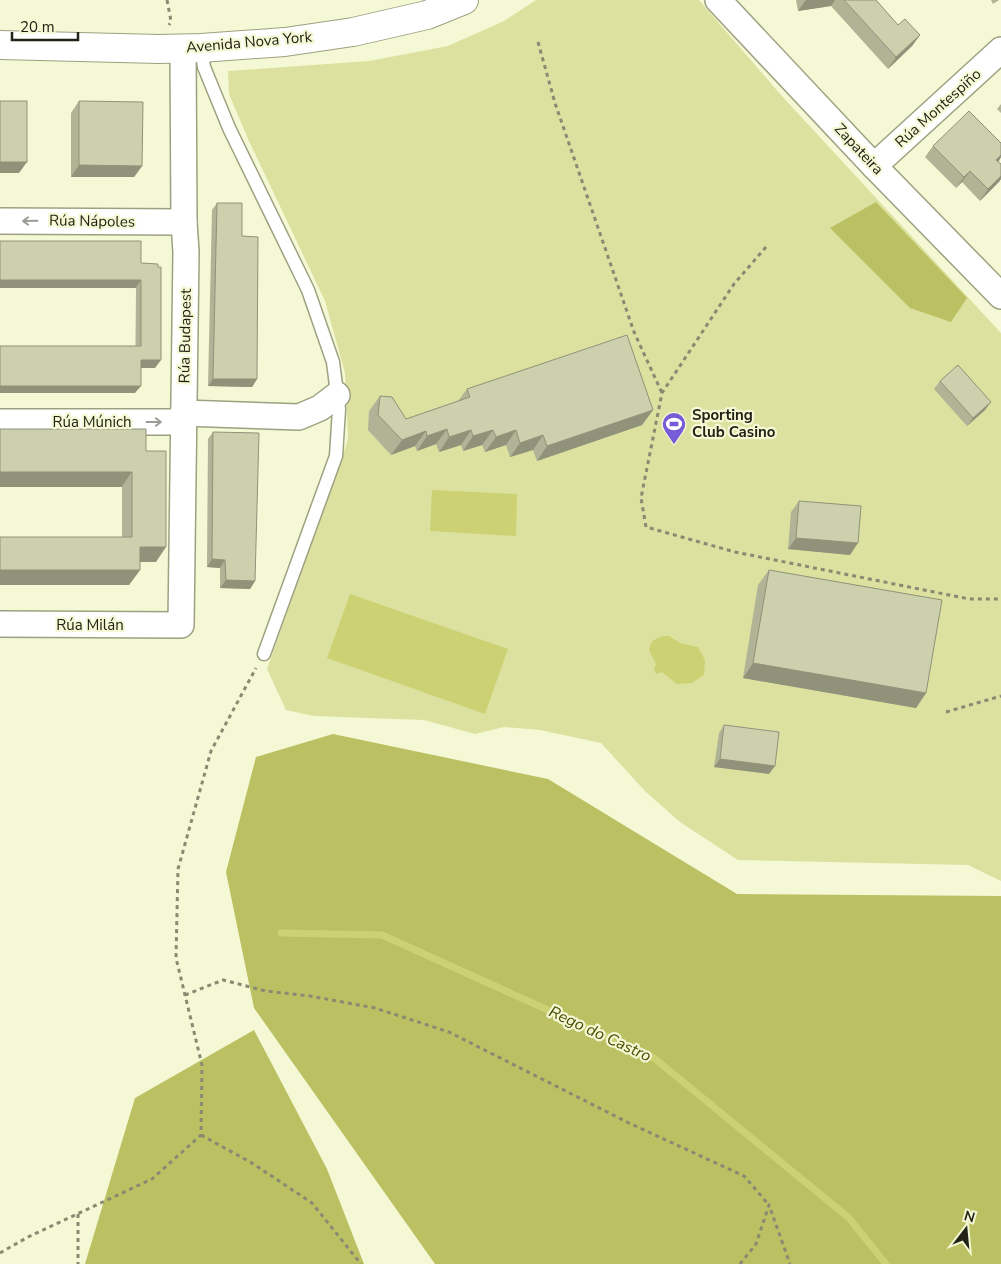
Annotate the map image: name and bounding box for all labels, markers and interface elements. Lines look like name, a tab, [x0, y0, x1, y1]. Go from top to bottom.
scale bar	[12, 10, 79, 42]
text: 20 m	[20, 17, 55, 37]
street label: Avenida Nova York	[185, 26, 313, 57]
street label: Rúa Montespiño	[891, 64, 985, 152]
street label: Zapateira	[830, 119, 888, 179]
street label: Rúa Nápoles	[49, 210, 135, 232]
one-way arrow	[23, 216, 39, 226]
street label: Rúa Budapest	[174, 288, 196, 383]
place label: Sporting Club Casino	[692, 405, 776, 442]
sports icon: Sporting Club Casino	[661, 411, 687, 445]
street label: Rúa Múnich	[53, 412, 131, 432]
one-way arrow	[145, 417, 161, 427]
street label: Rúa Milán	[56, 615, 124, 635]
water label: Rego do Castro	[545, 1001, 655, 1067]
north arrow	[941, 1204, 991, 1254]
text: N	[962, 1206, 977, 1228]

